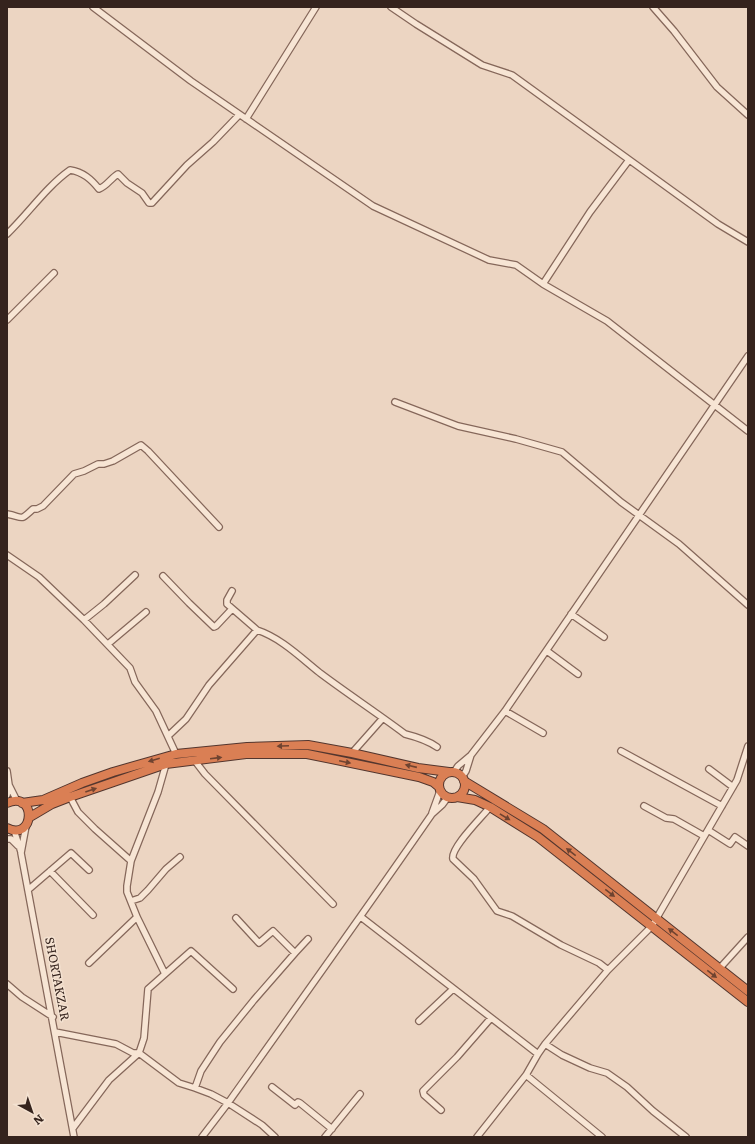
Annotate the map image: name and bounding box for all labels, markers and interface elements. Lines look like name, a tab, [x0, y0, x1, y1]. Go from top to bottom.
one-way arrow	[277, 742, 289, 749]
one-way arrow	[210, 755, 222, 761]
one-way arrow	[148, 757, 160, 763]
one-way arrow	[339, 760, 351, 766]
one-way arrow	[405, 763, 417, 769]
one-way arrow	[85, 787, 97, 793]
one-way arrow	[499, 813, 511, 820]
one-way arrow	[566, 847, 577, 856]
one-way arrow	[605, 889, 616, 898]
one-way arrow	[668, 928, 679, 936]
street label: SHORTAKZAR	[41, 935, 75, 1023]
one-way arrow	[707, 969, 718, 978]
north arrow	[12, 1092, 52, 1132]
text: N	[30, 1111, 48, 1130]

